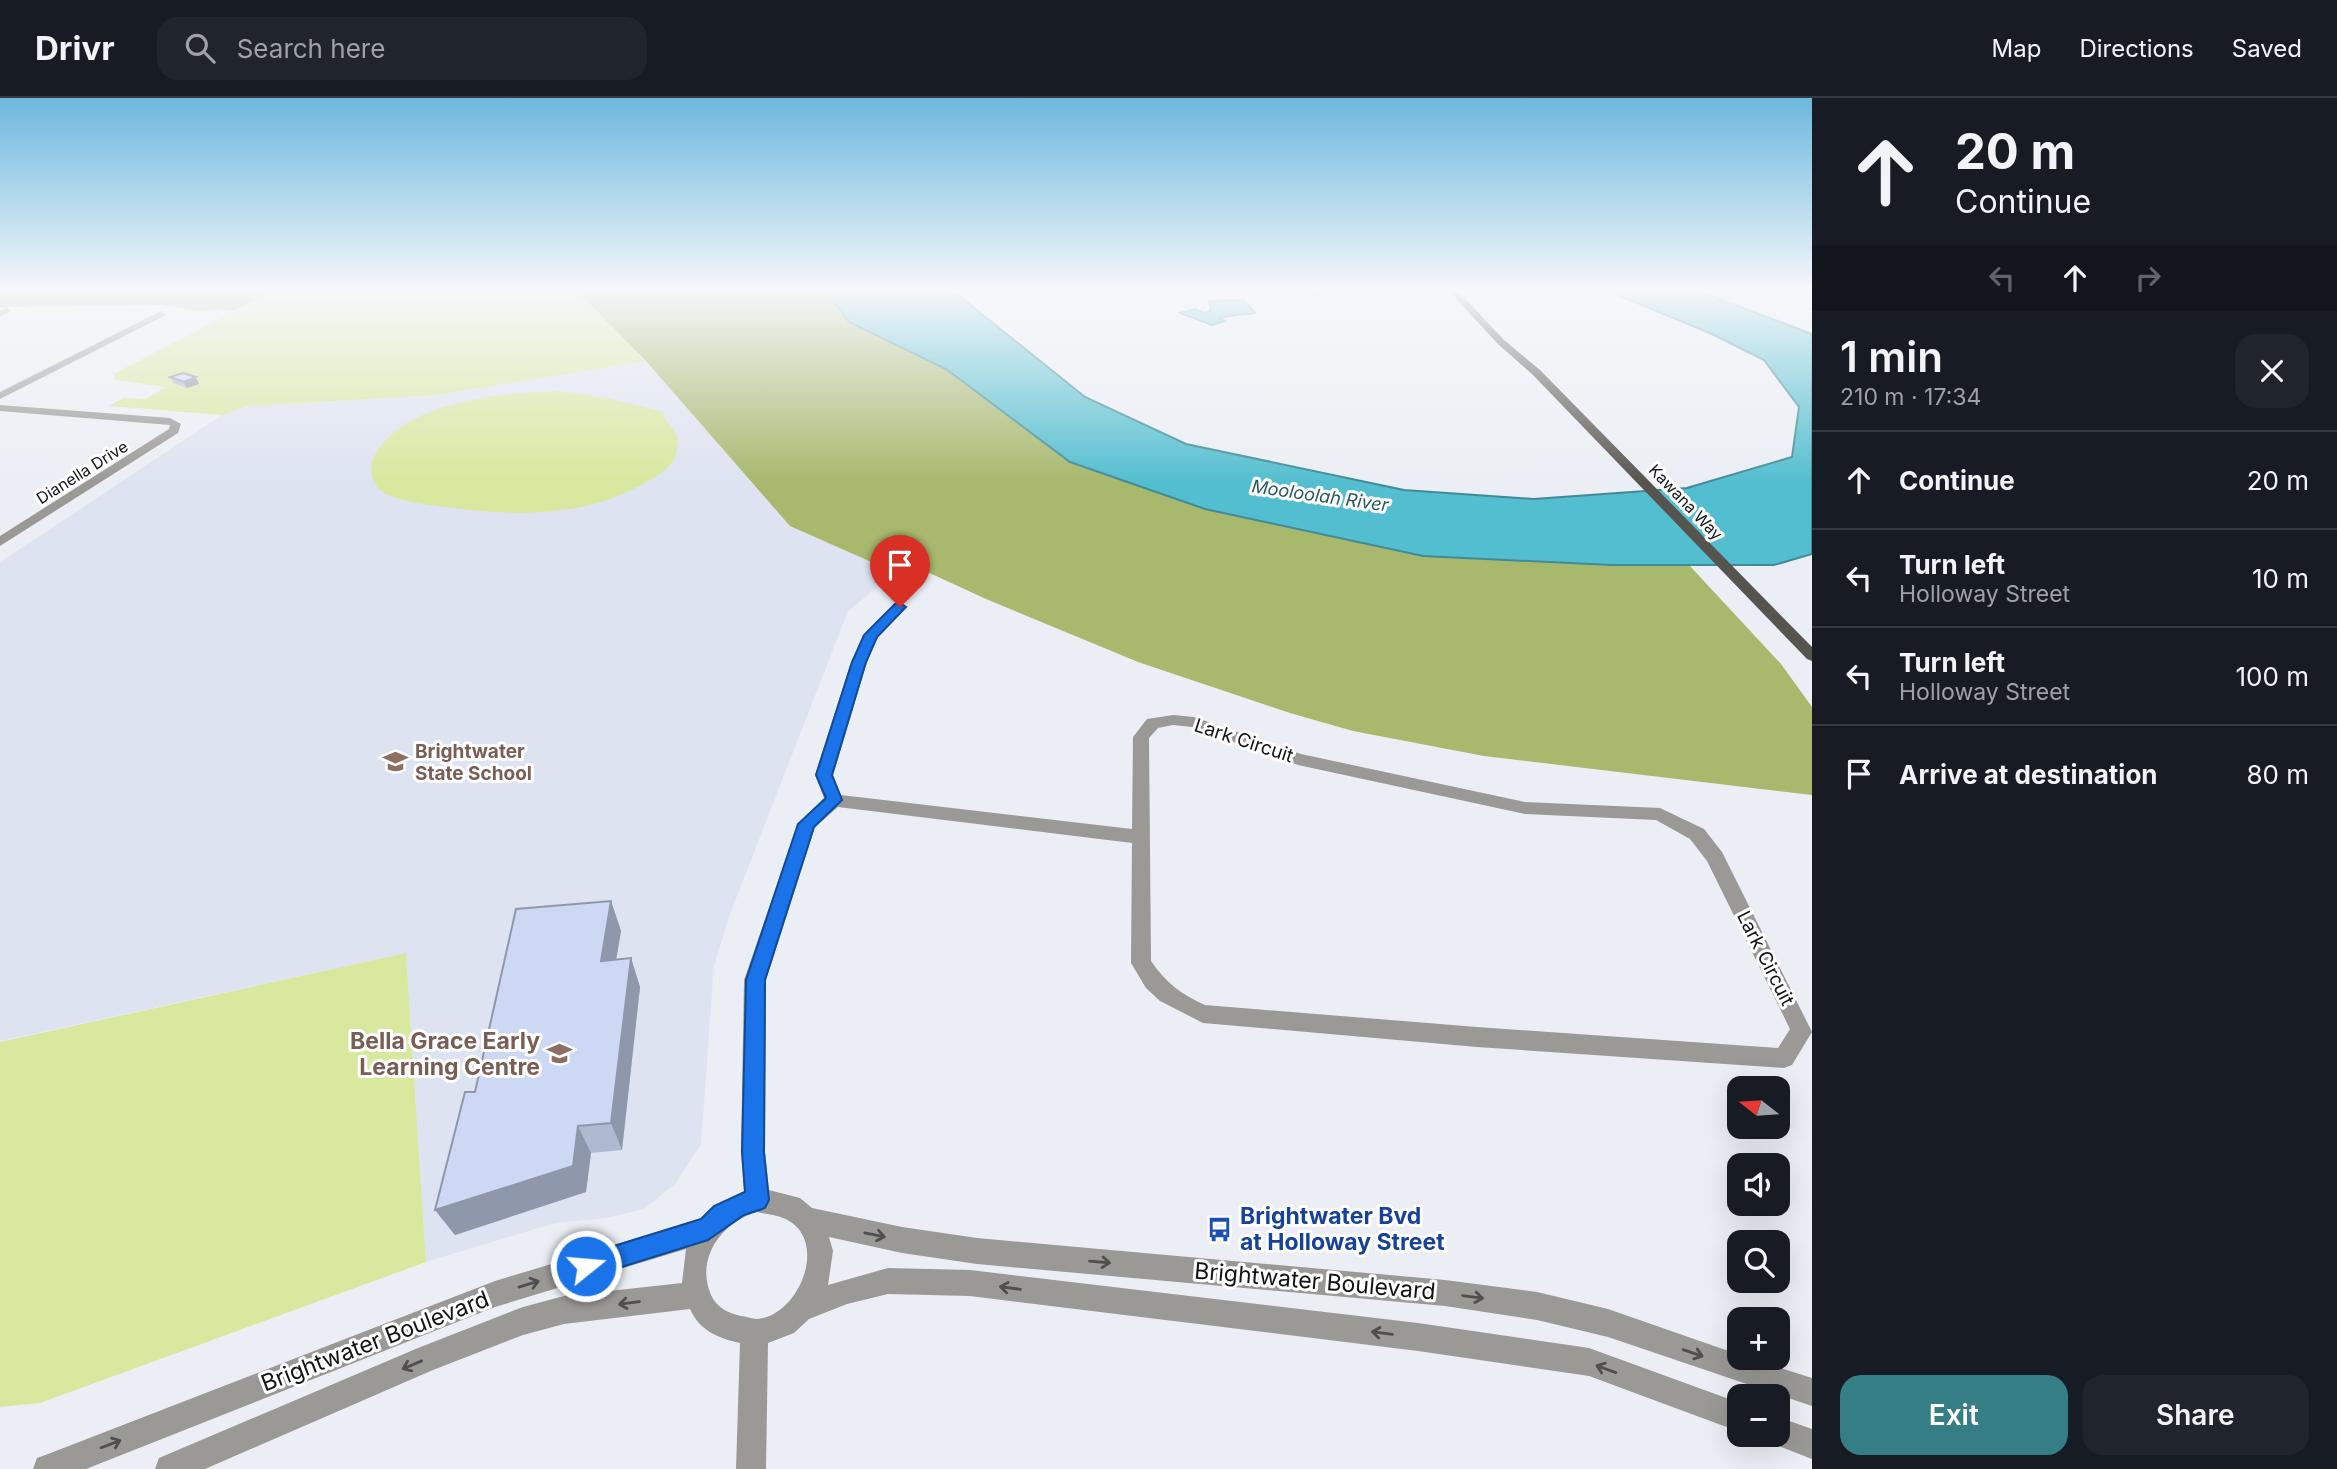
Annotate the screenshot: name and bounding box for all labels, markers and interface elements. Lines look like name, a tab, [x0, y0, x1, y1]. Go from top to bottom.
search box	[157, 17, 647, 80]
text: Drivr	[35, 28, 115, 68]
icon: search	[181, 29, 219, 67]
text: Search here	[237, 33, 385, 64]
text: Map	[1992, 34, 2041, 63]
text: Directions	[2079, 34, 2194, 63]
text: Saved	[2232, 34, 2302, 63]
text: 20 m	[1955, 122, 2075, 181]
icon: ahead	[1840, 126, 1931, 217]
text: Continue	[1955, 182, 2091, 221]
icon: left	[1983, 259, 2021, 297]
icon: ahead	[2056, 259, 2094, 297]
icon: right	[2129, 259, 2167, 297]
text: 1 min	[1840, 331, 1943, 382]
button: close	[2235, 334, 2309, 408]
text: 210 m · 17:34	[1840, 383, 1981, 411]
street label: Dianella Drive	[33, 436, 131, 508]
street label: Kawana Way	[1645, 460, 1727, 544]
icon: ahead	[1840, 461, 1878, 499]
text: Continue	[1899, 465, 2015, 496]
text: 20 m	[2247, 465, 2309, 496]
water label: Mooloolah River	[1250, 476, 1391, 516]
pin	[870, 535, 930, 607]
icon: arrive	[881, 546, 919, 584]
text: Turn left	[1899, 549, 2005, 580]
icon: left	[1840, 559, 1878, 597]
text: 10 m	[2252, 563, 2309, 594]
text: Holloway Street	[1899, 580, 2070, 608]
text: Turn left	[1899, 647, 2005, 678]
icon: left	[1840, 657, 1878, 695]
text: 100 m	[2236, 661, 2309, 692]
text: Holloway Street	[1899, 678, 2070, 706]
street label: Lark Circuit	[1191, 714, 1296, 767]
place label: Brightwater State School	[415, 740, 532, 785]
school or university icon: Brightwater State School	[381, 748, 409, 776]
icon: arrive	[1840, 755, 1878, 793]
text: Arrive at destination	[1899, 759, 2158, 790]
text: 80 m	[2246, 759, 2309, 790]
street label: Lark Circuit	[1732, 907, 1799, 1009]
place label: Bella Grace Early Learning Centre	[350, 1027, 540, 1081]
school or university icon: Bella Grace Early Learning Centre	[546, 1040, 574, 1068]
north arrow	[1727, 1076, 1790, 1139]
map controls	[1727, 1076, 1790, 1447]
button: sound	[1727, 1153, 1790, 1216]
place label: Brightwater Bvd at Holloway Street	[1240, 1202, 1445, 1256]
bus stop icon: Brightwater Bvd at Holloway Street	[1206, 1215, 1234, 1243]
one-way arrow	[863, 1228, 886, 1242]
position arrow	[549, 1229, 623, 1303]
button: search	[1727, 1230, 1790, 1293]
one-way arrow	[1089, 1256, 1111, 1269]
street label: Brightwater Boulevard	[1193, 1257, 1437, 1305]
one-way arrow	[518, 1276, 540, 1289]
one-way arrow	[1000, 1281, 1022, 1294]
street label: Brightwater Boulevard	[257, 1285, 493, 1397]
one-way arrow	[1461, 1291, 1484, 1304]
one-way arrow	[618, 1296, 641, 1309]
button: +	[1727, 1307, 1790, 1370]
one-way arrow	[1371, 1326, 1394, 1339]
one-way arrow	[1682, 1348, 1704, 1360]
one-way arrow	[402, 1360, 423, 1373]
one-way arrow	[1596, 1361, 1618, 1374]
button: Exit	[1840, 1375, 2068, 1455]
button: Share	[2082, 1375, 2309, 1455]
button: −	[1727, 1384, 1790, 1447]
one-way arrow	[100, 1437, 122, 1450]

